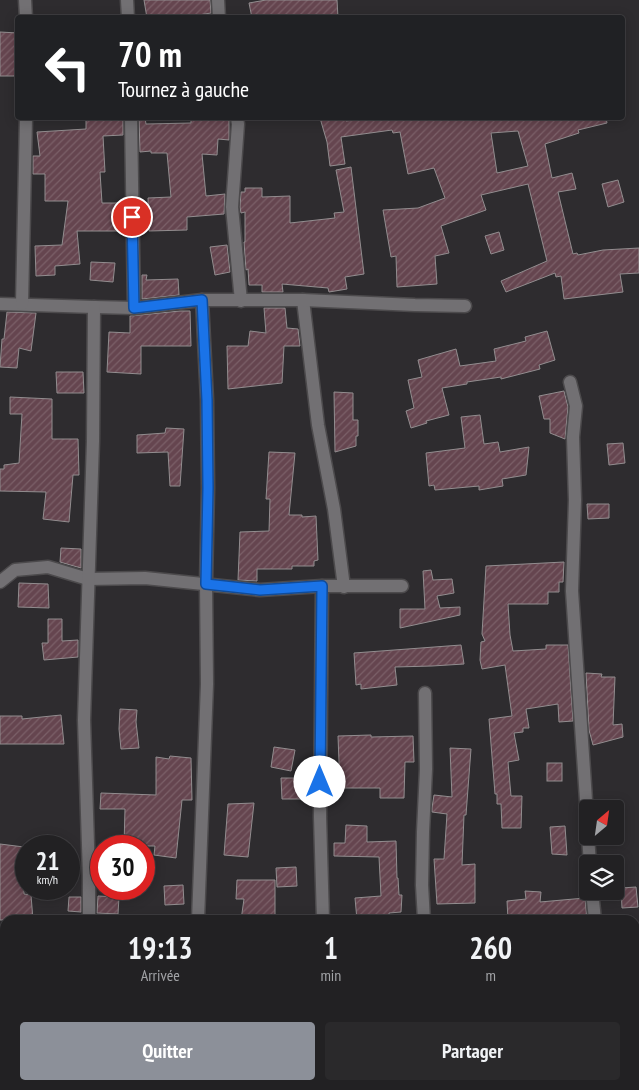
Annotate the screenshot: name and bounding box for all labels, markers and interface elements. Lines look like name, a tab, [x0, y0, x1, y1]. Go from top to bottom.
text: 70 m	[118, 31, 182, 77]
icon: left	[35, 35, 100, 100]
text: Tournez à gauche	[118, 75, 249, 103]
pin	[111, 196, 153, 238]
icon: arrive	[118, 203, 146, 231]
position arrow	[293, 755, 345, 807]
north arrow	[579, 800, 624, 845]
map controls	[579, 800, 624, 900]
speed limit sign: 30	[90, 835, 155, 900]
text: 21	[36, 845, 59, 877]
button: layers	[579, 855, 624, 900]
text: km/h	[37, 872, 58, 887]
text: 19:13	[128, 928, 193, 967]
text: 1	[324, 928, 338, 967]
text: 260	[469, 928, 512, 967]
text: Arrivée	[141, 965, 180, 985]
text: min	[320, 965, 341, 985]
text: m	[485, 965, 496, 985]
button: Quitter	[20, 1022, 315, 1080]
button: Partager	[325, 1022, 620, 1080]

